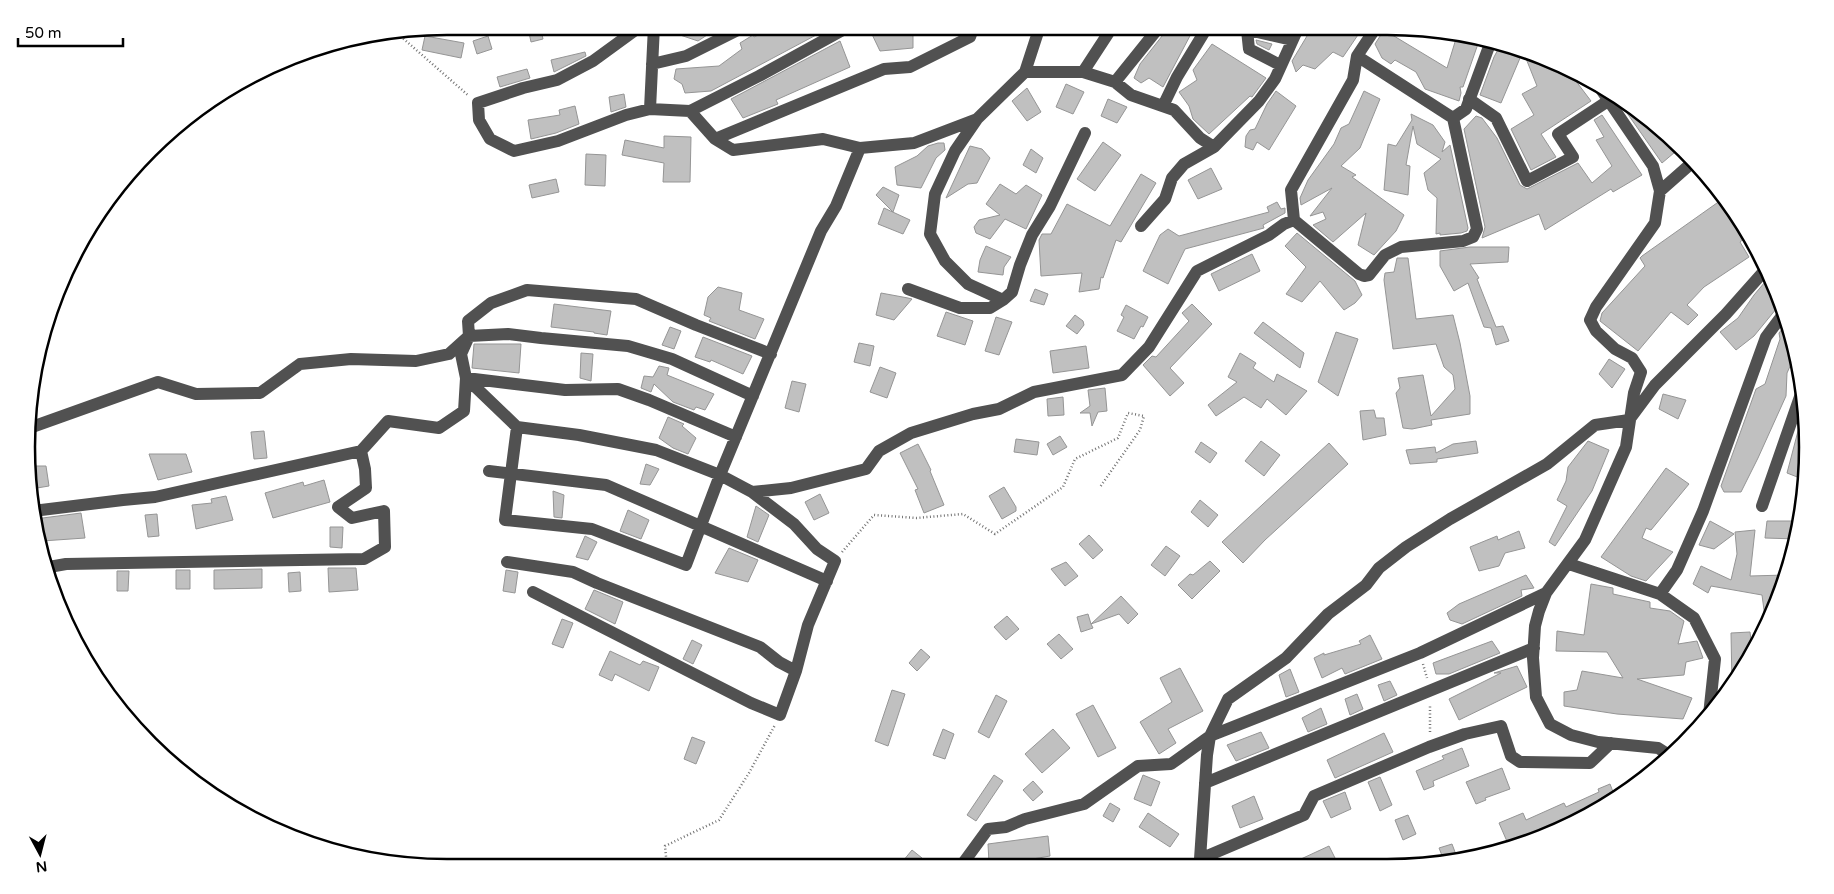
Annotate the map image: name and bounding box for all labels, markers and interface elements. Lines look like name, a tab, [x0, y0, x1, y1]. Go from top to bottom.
scale bar	[18, 15, 122, 47]
text: 50 m	[25, 24, 62, 42]
north arrow	[15, 829, 65, 879]
text: N	[35, 857, 48, 876]

